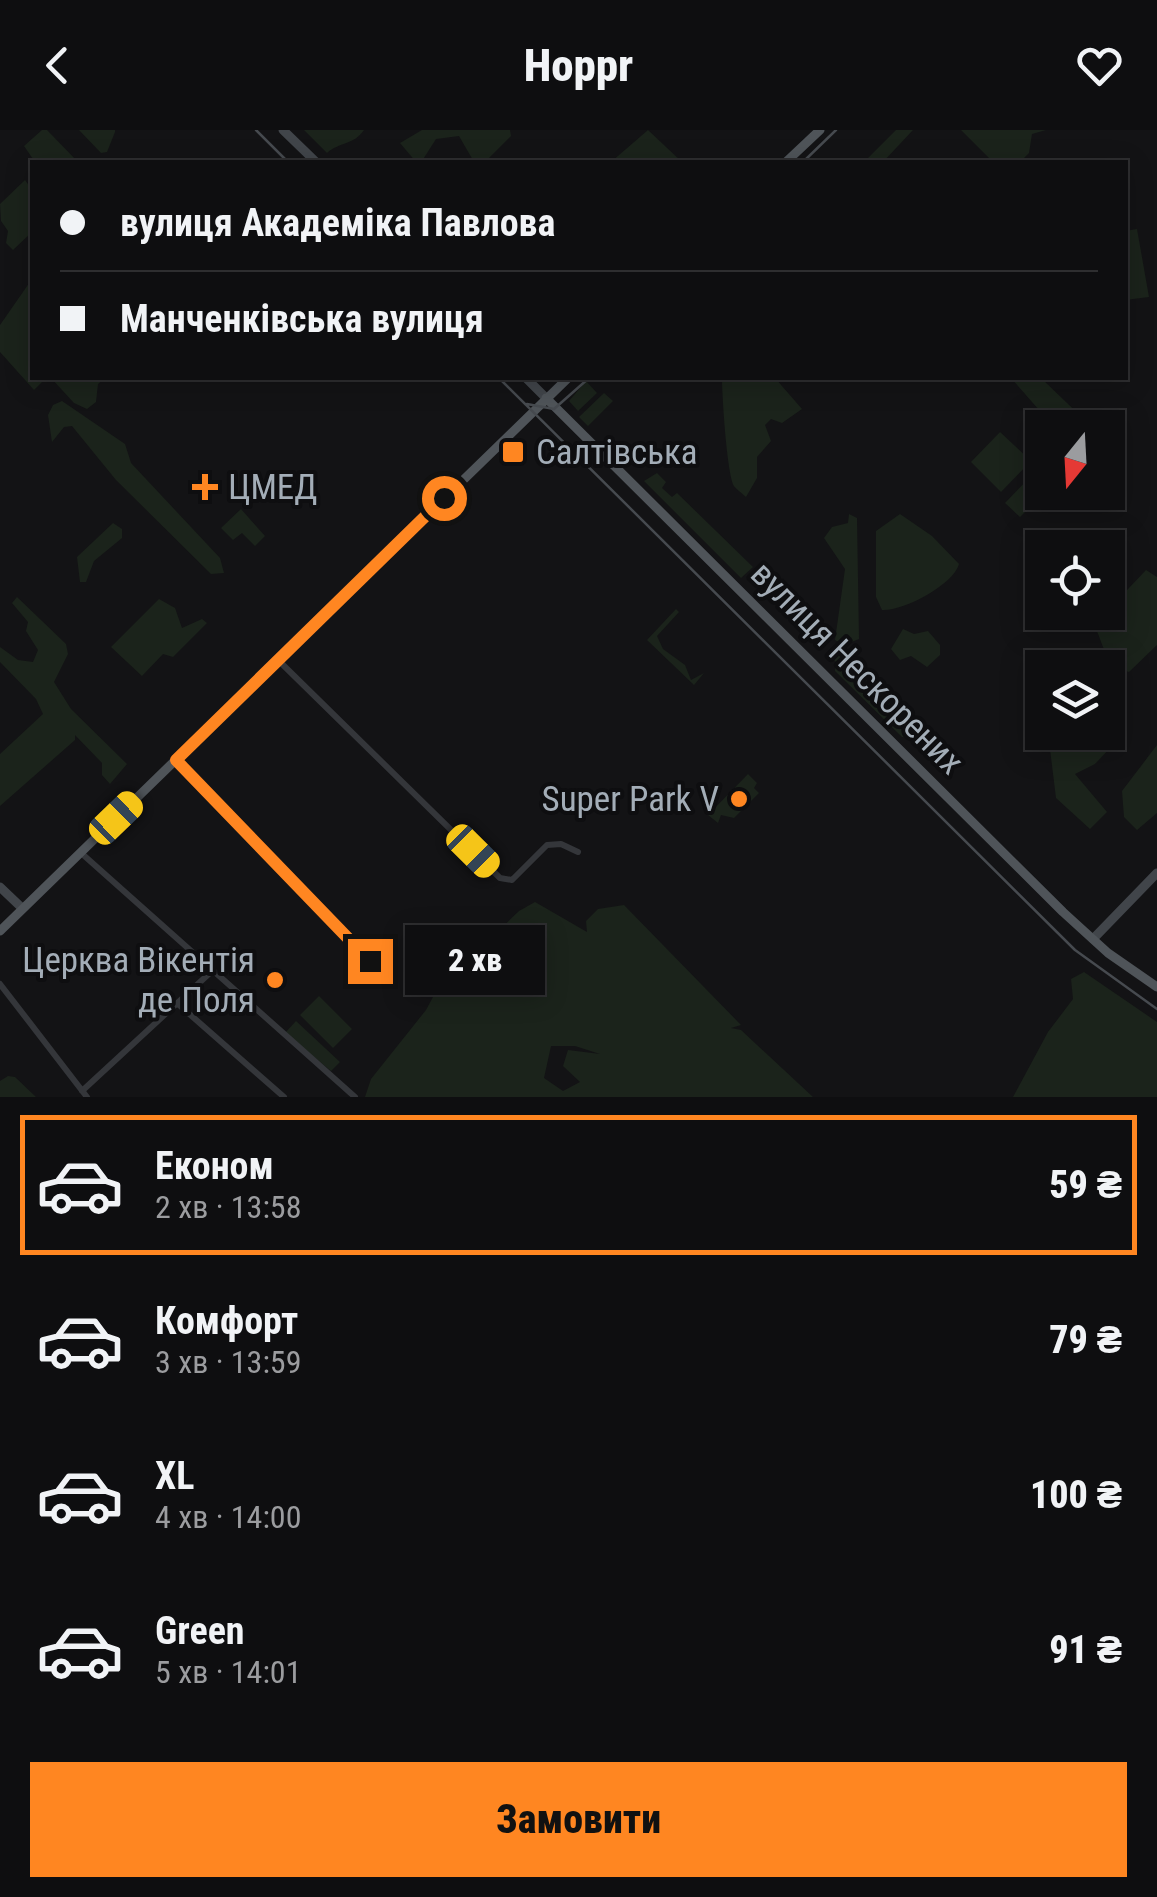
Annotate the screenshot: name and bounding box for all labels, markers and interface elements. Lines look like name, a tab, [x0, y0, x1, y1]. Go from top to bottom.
icon: back	[30, 38, 85, 93]
icon: heart	[1072, 38, 1127, 93]
text: Hoppr	[524, 39, 633, 92]
text: вулиця Академіка Павлова	[120, 201, 555, 245]
text: Манченківська вулиця	[120, 297, 484, 341]
north arrow	[1025, 410, 1125, 510]
map controls	[1025, 410, 1125, 750]
place label: Салтівська	[536, 432, 698, 473]
marker: Салтівська	[500, 439, 526, 465]
place label: ЦМЕД	[228, 467, 317, 508]
marker: ЦМЕД	[192, 474, 218, 500]
route start	[422, 476, 467, 521]
button: locate	[1025, 530, 1125, 630]
street label: вулиця Нескорених	[742, 553, 972, 783]
button: layers	[1025, 650, 1125, 750]
place label: Super Park V	[542, 779, 719, 820]
car	[84, 786, 148, 850]
marker: Super Park V	[728, 788, 750, 810]
car	[441, 819, 505, 883]
callout: 2 хв	[405, 926, 545, 996]
route end	[348, 939, 393, 984]
place label: Церква Вікентія де Поля	[22, 940, 255, 1021]
text: 2 хв	[448, 941, 502, 979]
marker: Церква Вікентія де Поля	[264, 969, 286, 991]
icon: car	[35, 1140, 125, 1230]
text: Економ	[155, 1144, 274, 1188]
text: 59 ₴	[1049, 1163, 1122, 1207]
text: 2 хв · 13:58	[155, 1188, 301, 1226]
icon: car	[35, 1295, 125, 1385]
text: Комфорт	[155, 1299, 298, 1343]
text: 79 ₴	[1049, 1318, 1122, 1362]
text: 3 хв · 13:59	[155, 1343, 301, 1381]
icon: car	[35, 1450, 125, 1540]
text: XL	[155, 1454, 194, 1498]
text: 100 ₴	[1030, 1473, 1122, 1517]
text: 4 хв · 14:00	[155, 1498, 301, 1536]
icon: car	[35, 1605, 125, 1695]
text: Green	[155, 1609, 245, 1653]
text: 91 ₴	[1049, 1628, 1122, 1672]
text: 5 хв · 14:01	[155, 1653, 301, 1691]
button: Замовити	[30, 1762, 1127, 1877]

